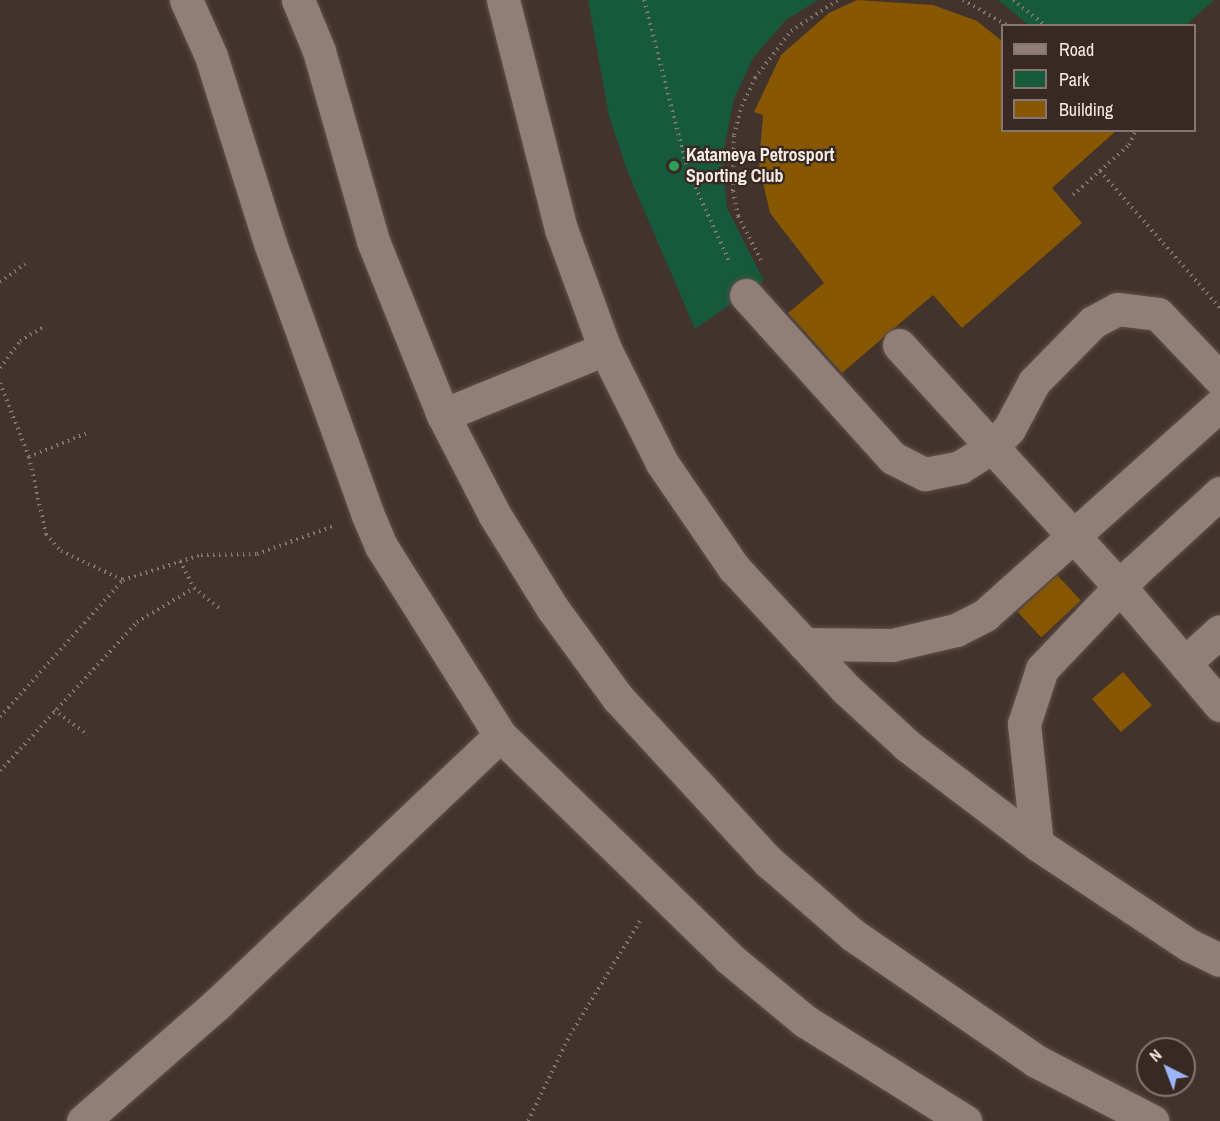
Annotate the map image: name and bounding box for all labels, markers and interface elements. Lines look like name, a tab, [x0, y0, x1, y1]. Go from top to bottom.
legend	[1001, 24, 1196, 132]
text: Road	[1059, 37, 1094, 62]
text: Park	[1059, 67, 1089, 92]
text: Building	[1059, 97, 1113, 122]
place label: Katameya Petrosport Sporting Club	[686, 145, 834, 188]
marker: Katameya Petrosport Sporting Club	[667, 159, 681, 173]
north arrow	[1136, 1037, 1196, 1097]
text: N	[1144, 1044, 1166, 1066]

